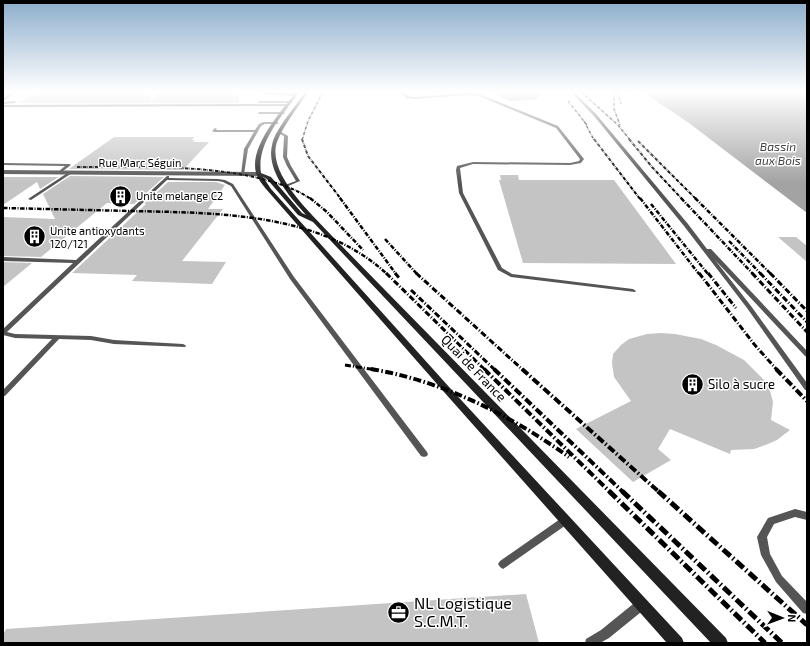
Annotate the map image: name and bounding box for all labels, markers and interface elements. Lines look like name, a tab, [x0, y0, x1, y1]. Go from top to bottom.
water label: Bassin aux Bois	[755, 139, 801, 167]
street label: Rue Marc Séguin	[99, 156, 181, 169]
building icon: Unite melange C2	[107, 183, 133, 209]
place label: Unite melange C2	[136, 189, 223, 202]
building icon: Unite antioxydants 120/121	[21, 224, 47, 250]
place label: Unite antioxydants 120/121	[50, 224, 145, 250]
street label: Quai de France	[438, 331, 510, 405]
building icon: Silo à sucre	[679, 371, 705, 397]
place label: Silo à sucre	[708, 376, 775, 392]
place label: NL Logistique S.C.M.T.	[414, 593, 512, 630]
north arrow	[762, 598, 802, 638]
office icon: NL Logistique S.C.M.T.	[385, 599, 411, 625]
text: N	[786, 614, 799, 622]

